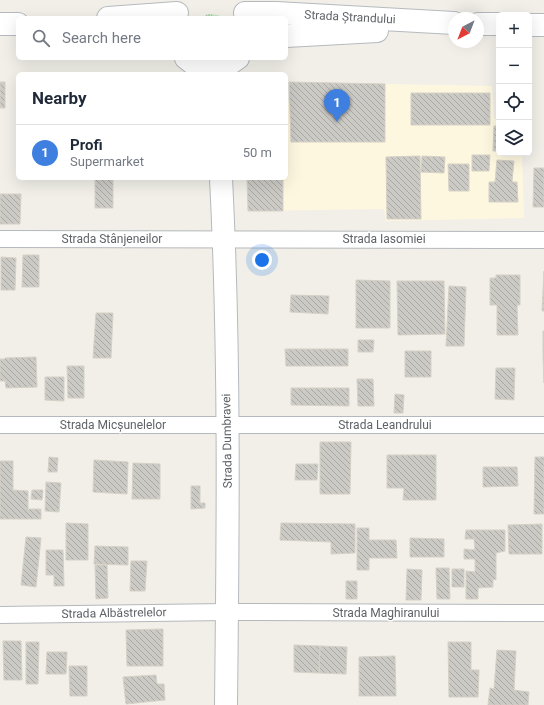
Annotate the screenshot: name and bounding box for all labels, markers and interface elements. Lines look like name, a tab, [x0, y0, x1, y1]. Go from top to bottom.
street label: Strada Ștrandului	[304, 8, 396, 27]
north arrow	[448, 12, 484, 48]
map controls	[496, 12, 532, 156]
button: +	[496, 12, 532, 48]
search box	[16, 16, 288, 60]
icon: search	[30, 27, 52, 49]
text: Search here	[62, 29, 141, 47]
button: −	[496, 48, 532, 84]
button: locate	[496, 84, 532, 120]
text: Nearby	[32, 88, 87, 108]
pin: 1	[324, 89, 350, 122]
button: layers	[496, 120, 532, 156]
text: Profi	[70, 136, 103, 154]
text: 1	[41, 145, 49, 160]
text: 50 m	[243, 145, 272, 160]
text: Supermarket	[70, 154, 144, 169]
street label: Strada Stânjeneilor	[62, 232, 162, 246]
street label: Strada Iasomiei	[342, 232, 426, 246]
your location	[252, 250, 272, 270]
street label: Strada Dumbravei	[219, 393, 235, 488]
street label: Strada Micșunelelor	[60, 418, 166, 433]
street label: Strada Leandrului	[338, 418, 432, 432]
street label: Strada Albăstrelelor	[61, 605, 167, 621]
street label: Strada Maghiranului	[332, 606, 440, 620]

